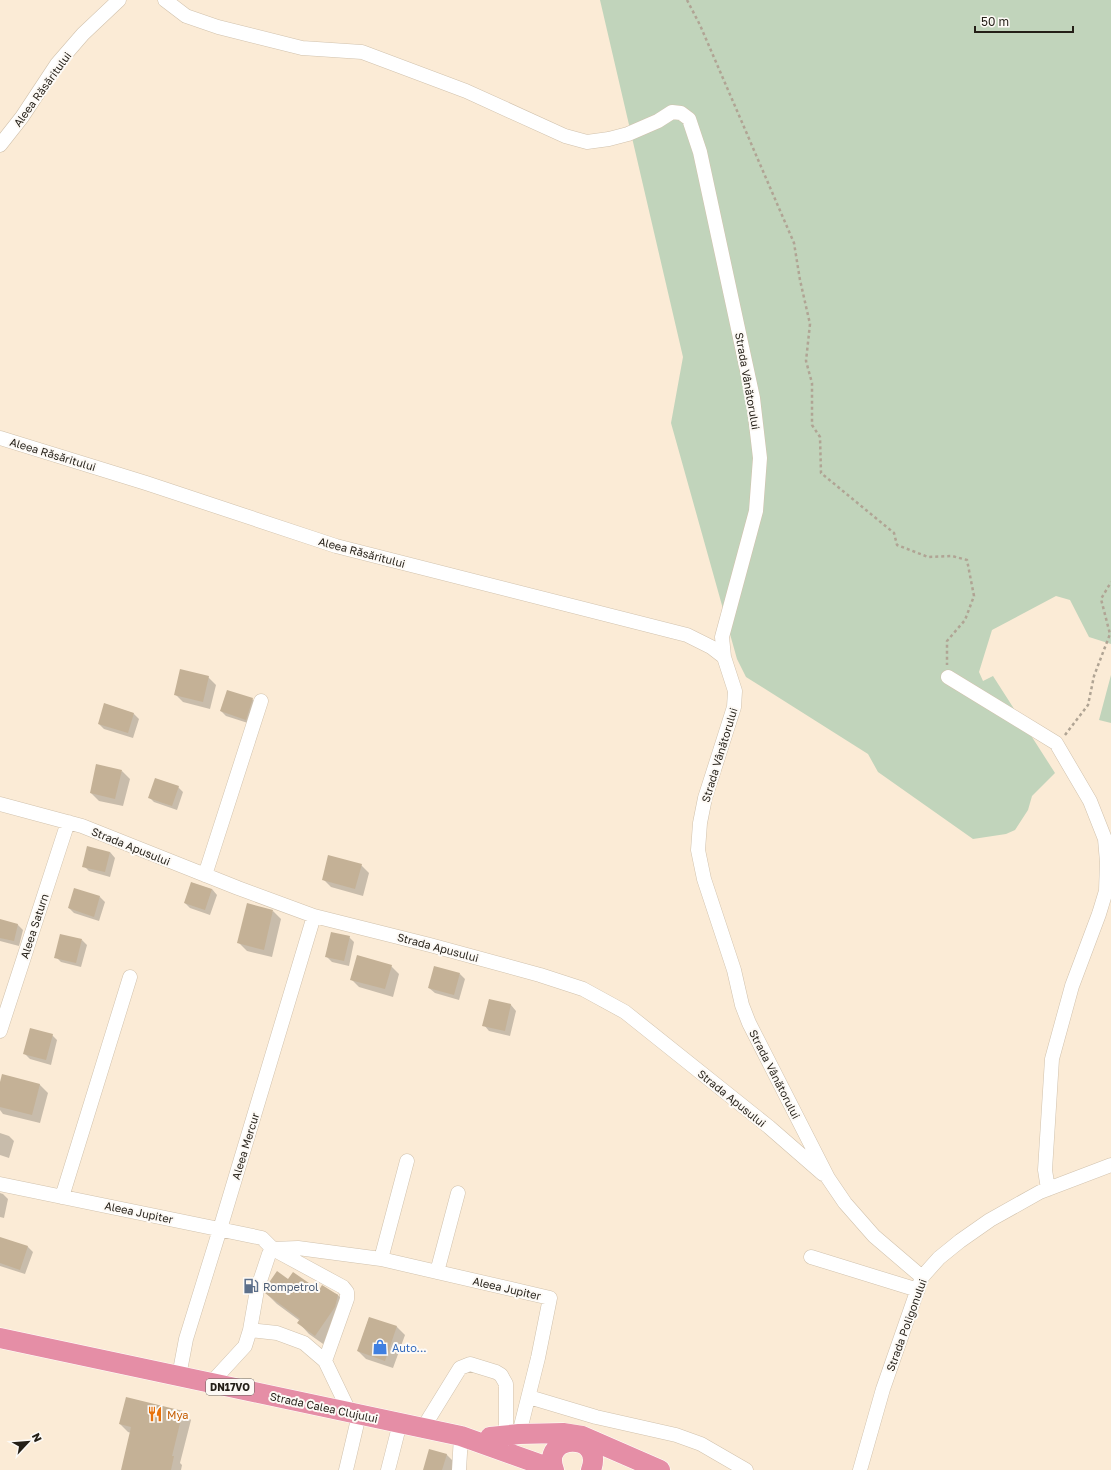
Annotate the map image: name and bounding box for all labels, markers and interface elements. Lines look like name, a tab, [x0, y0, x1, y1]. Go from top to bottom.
scale bar	[975, 8, 1073, 34]
text: 50 m	[981, 14, 1009, 29]
street label: Aleea Răsăritului	[10, 49, 74, 129]
street label: Strada Vânătorului	[733, 331, 763, 431]
street label: Aleea Răsăritului	[8, 435, 98, 473]
street label: Aleea Răsăritului	[317, 534, 407, 570]
street label: Strada Vânătorului	[698, 706, 740, 804]
street label: Strada Apusului	[90, 824, 172, 868]
street label: Aleea Saturn	[17, 892, 51, 960]
street label: Strada Apusului	[396, 930, 480, 964]
street label: Strada Vânătorului	[747, 1027, 803, 1121]
street label: Strada Apusului	[695, 1067, 769, 1129]
street label: Aleea Mercur	[229, 1110, 262, 1181]
street label: Aleea Jupiter	[103, 1198, 175, 1226]
street label: Aleea Jupiter	[472, 1274, 543, 1302]
fuel station icon: Rompetrol	[242, 1277, 260, 1295]
street label: Strada Poligonului	[883, 1277, 929, 1373]
place label: Rompetrol	[263, 1280, 319, 1293]
shop icon: Auto...	[371, 1338, 389, 1356]
place label: Auto...	[392, 1341, 427, 1354]
road number: DN17VO	[206, 1379, 254, 1395]
street label: Strada Calea Clujului	[269, 1389, 379, 1425]
restaurant icon: Mya	[146, 1405, 164, 1423]
place label: Mya	[167, 1408, 189, 1421]
north arrow	[8, 1422, 48, 1462]
text: N	[30, 1431, 45, 1444]

